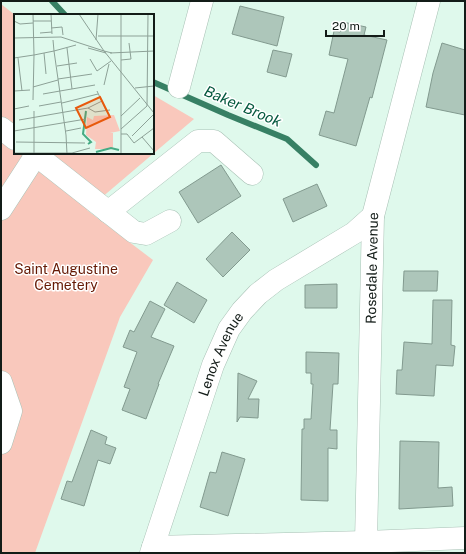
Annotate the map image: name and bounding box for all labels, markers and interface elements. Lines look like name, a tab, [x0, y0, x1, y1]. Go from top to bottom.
scale bar	[326, 12, 384, 38]
inset map	[14, 14, 154, 154]
text: 20 m	[332, 19, 360, 33]
water label: Baker Brook	[202, 82, 285, 130]
street label: Rosedale Avenue	[363, 212, 381, 324]
park label: Saint Augustine Cemetery	[14, 261, 118, 293]
street label: Lenox Avenue	[195, 309, 247, 398]

